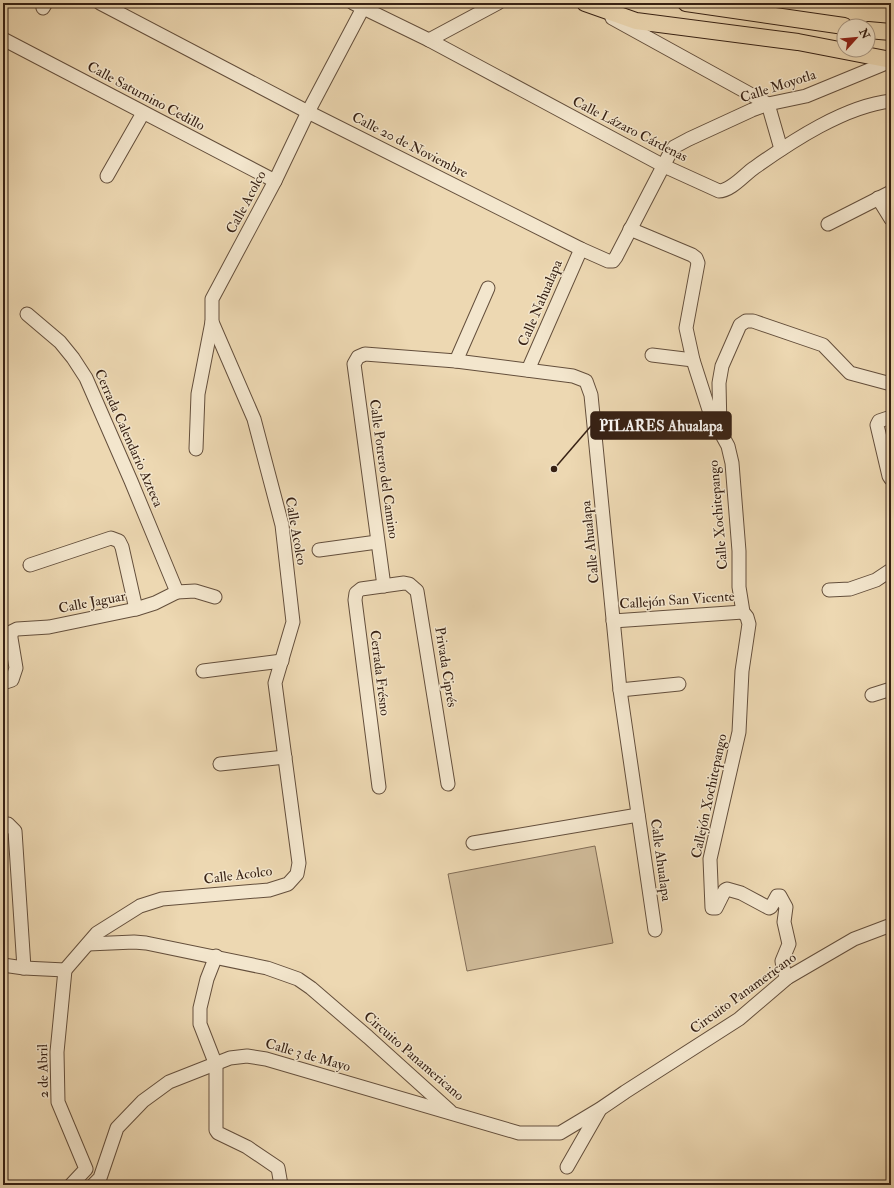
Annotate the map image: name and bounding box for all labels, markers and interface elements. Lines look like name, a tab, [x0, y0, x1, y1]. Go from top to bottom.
north arrow	[836, 18, 876, 58]
text: N	[856, 25, 873, 42]
street label: Calle Saturnino Cedillo	[84, 58, 208, 134]
street label: Calle Moyotla	[738, 66, 818, 107]
street label: Calle Lázaro Cárdenas	[570, 93, 691, 165]
street label: Calle 20 de Noviembre	[349, 108, 471, 182]
street label: Calle Acolco	[222, 167, 270, 236]
street label: Calle Nahualapa	[514, 257, 567, 349]
street label: Cerrada Calendario Azteca	[91, 366, 167, 510]
street label: Calle Potrero del Camino	[366, 398, 402, 540]
callout: PILARES Ahualapa	[591, 412, 731, 439]
text: PILARES Ahualapa	[599, 417, 724, 437]
street label: Calle Xochitepango	[705, 459, 732, 570]
street label: Calle Acolco	[282, 496, 310, 567]
street label: Calle Ahualapa	[577, 499, 604, 584]
street label: Calle Jaguar	[57, 587, 128, 617]
street label: Callejón San Vicente	[619, 587, 735, 613]
street label: Privada Ciprés	[430, 626, 461, 709]
street label: Cerrada Frésno	[366, 629, 394, 717]
street label: Callejón Xochitepango	[687, 732, 732, 860]
street label: Calle Ahualapa	[646, 818, 675, 903]
street label: Calle Acolco	[203, 862, 273, 888]
street label: Circuito Panamericano	[687, 949, 800, 1037]
street label: Circuito Panamericano	[360, 1008, 468, 1104]
street label: Calle 3 de Mayo	[263, 1035, 353, 1076]
street label: 2 de Abril	[34, 1043, 52, 1098]

